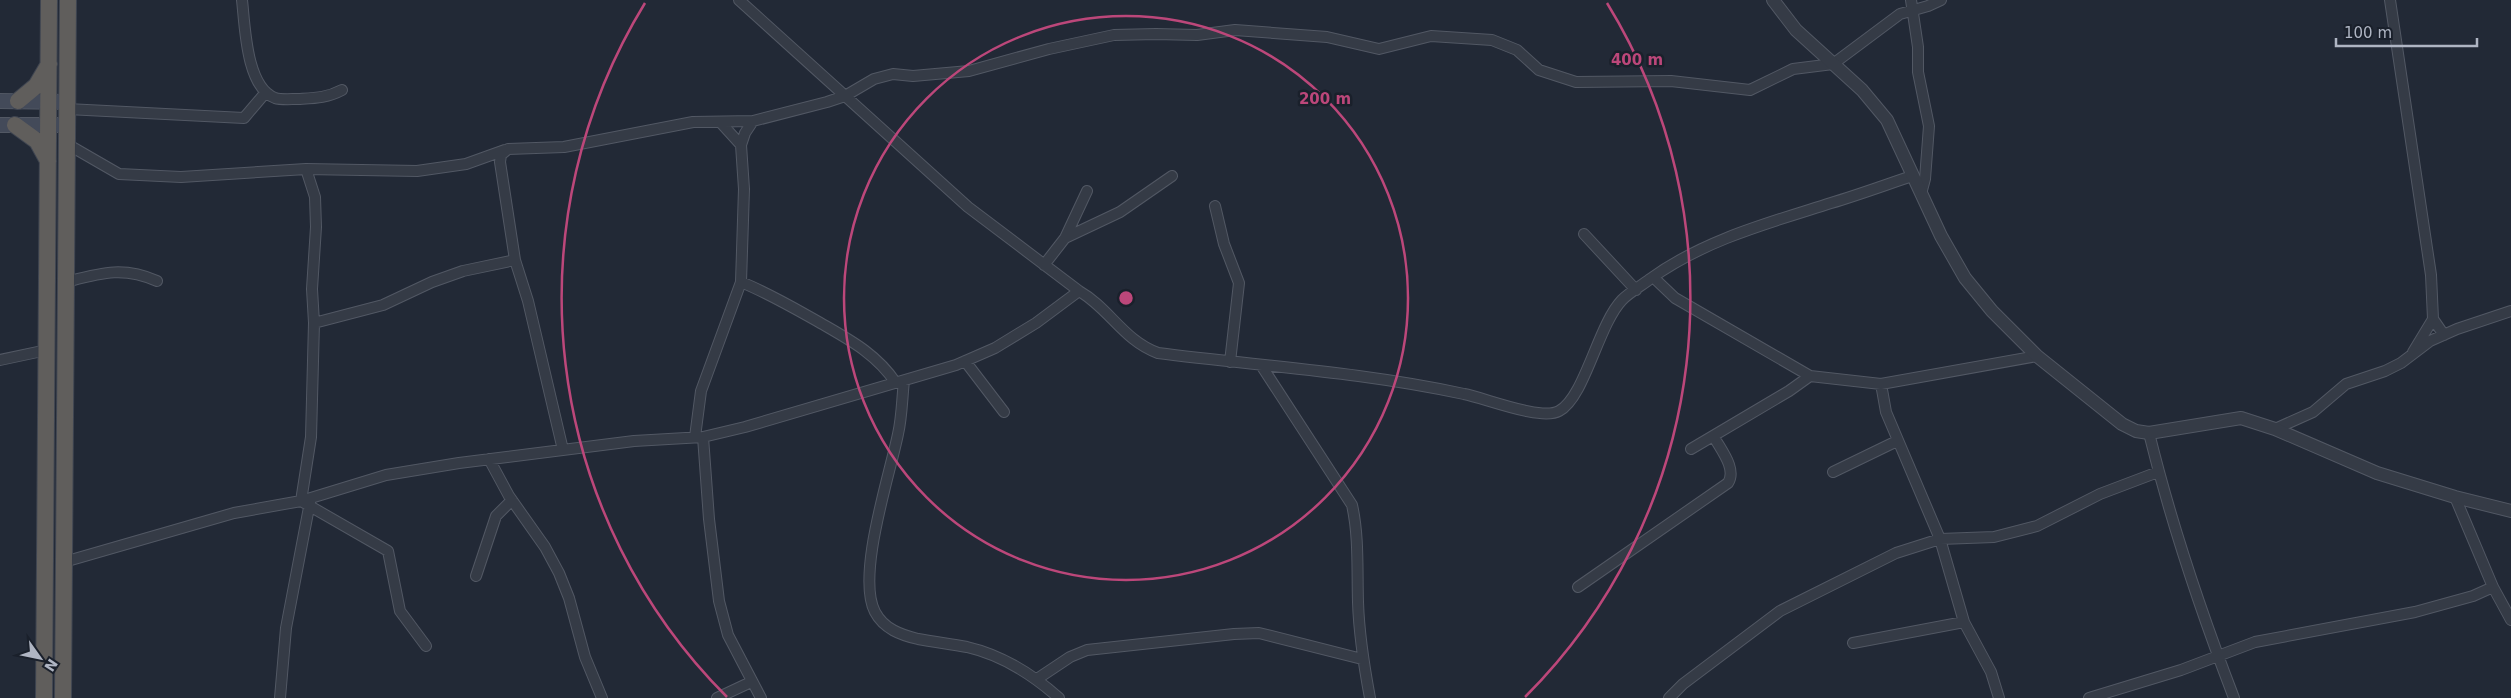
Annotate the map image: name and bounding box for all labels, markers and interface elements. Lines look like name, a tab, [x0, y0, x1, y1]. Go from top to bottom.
scale bar	[2336, 15, 2477, 47]
text: 100 m	[2344, 24, 2392, 42]
text: 400 m	[1611, 51, 1663, 69]
text: 200 m	[1299, 90, 1351, 108]
centre of rings	[1117, 289, 1135, 307]
north arrow	[15, 633, 65, 683]
text: N	[41, 656, 61, 674]

